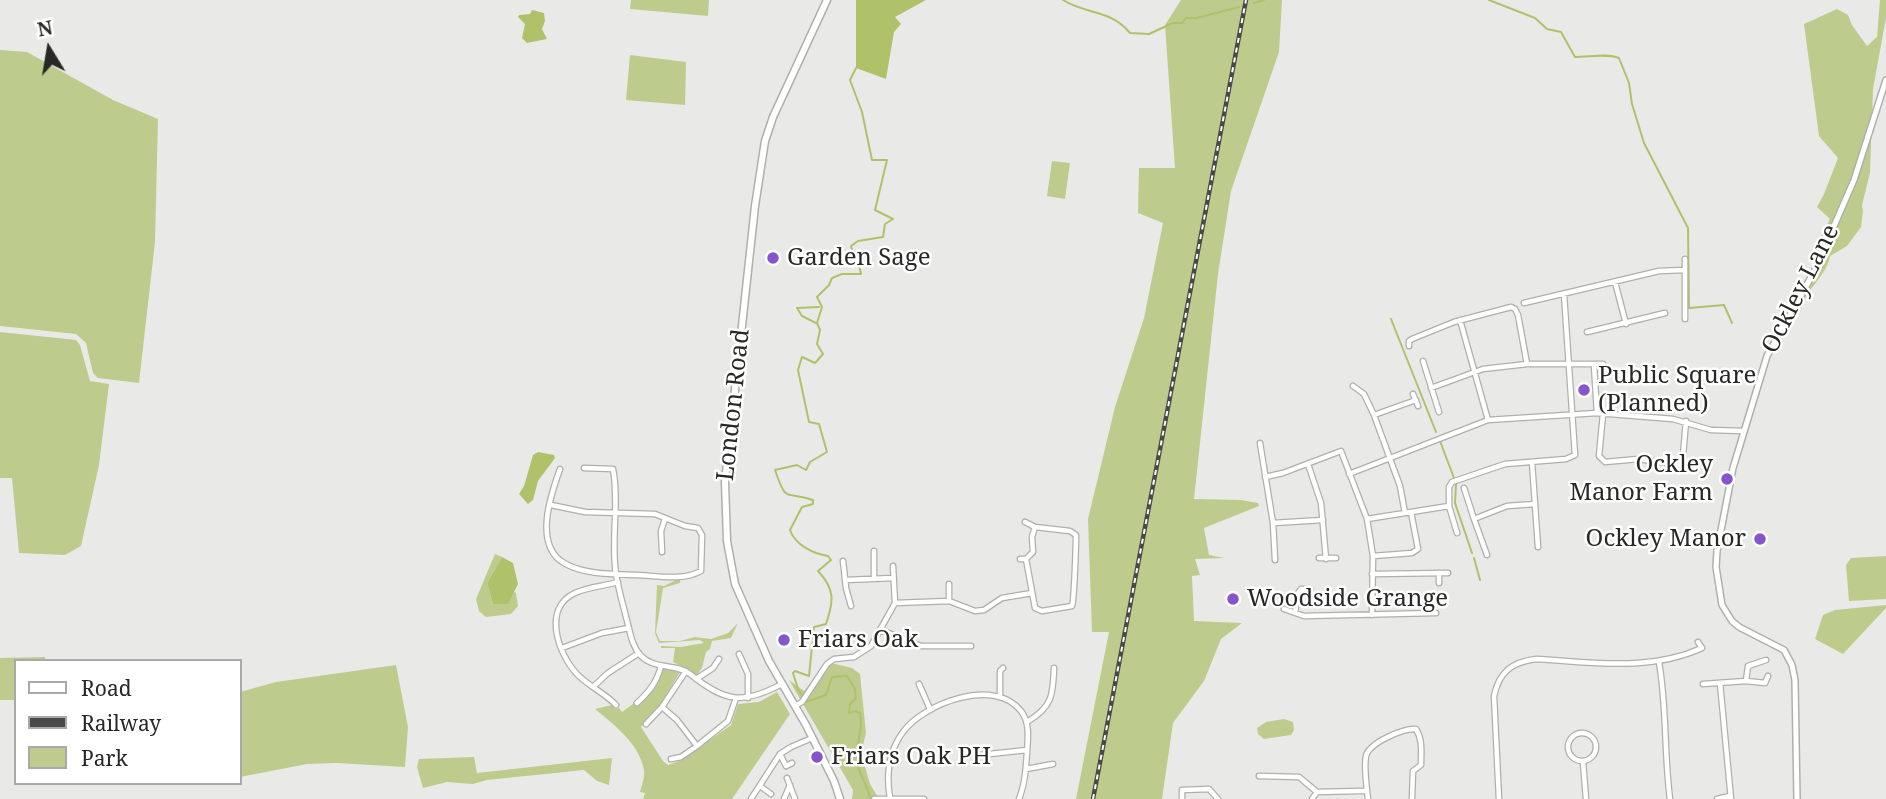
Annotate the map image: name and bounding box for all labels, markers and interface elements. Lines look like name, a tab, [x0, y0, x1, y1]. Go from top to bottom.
north arrow	[14, 14, 84, 84]
text: N	[35, 14, 55, 43]
street label: Ockley Lane	[1756, 220, 1846, 358]
place label: Garden Sage	[787, 244, 931, 272]
marker: Garden Sage	[765, 250, 781, 266]
street label: London Road	[712, 328, 756, 482]
place label: Public Square (Planned)	[1598, 362, 1756, 418]
marker: Public Square (Planned)	[1576, 382, 1592, 398]
place label: Ockley Manor Farm	[1569, 451, 1713, 507]
marker: Ockley Manor Farm	[1719, 471, 1735, 487]
place label: Ockley Manor	[1586, 525, 1746, 553]
marker: Ockley Manor	[1752, 531, 1768, 547]
place label: Woodside Grange	[1247, 585, 1448, 613]
marker: Woodside Grange	[1225, 591, 1241, 607]
place label: Friars Oak	[798, 626, 918, 654]
marker: Friars Oak	[776, 632, 792, 648]
legend	[14, 659, 242, 785]
text: Road	[81, 674, 132, 702]
text: Railway	[81, 709, 161, 737]
place label: Friars Oak PH	[831, 743, 991, 771]
text: Park	[81, 744, 128, 772]
marker: Friars Oak PH	[809, 749, 825, 765]

